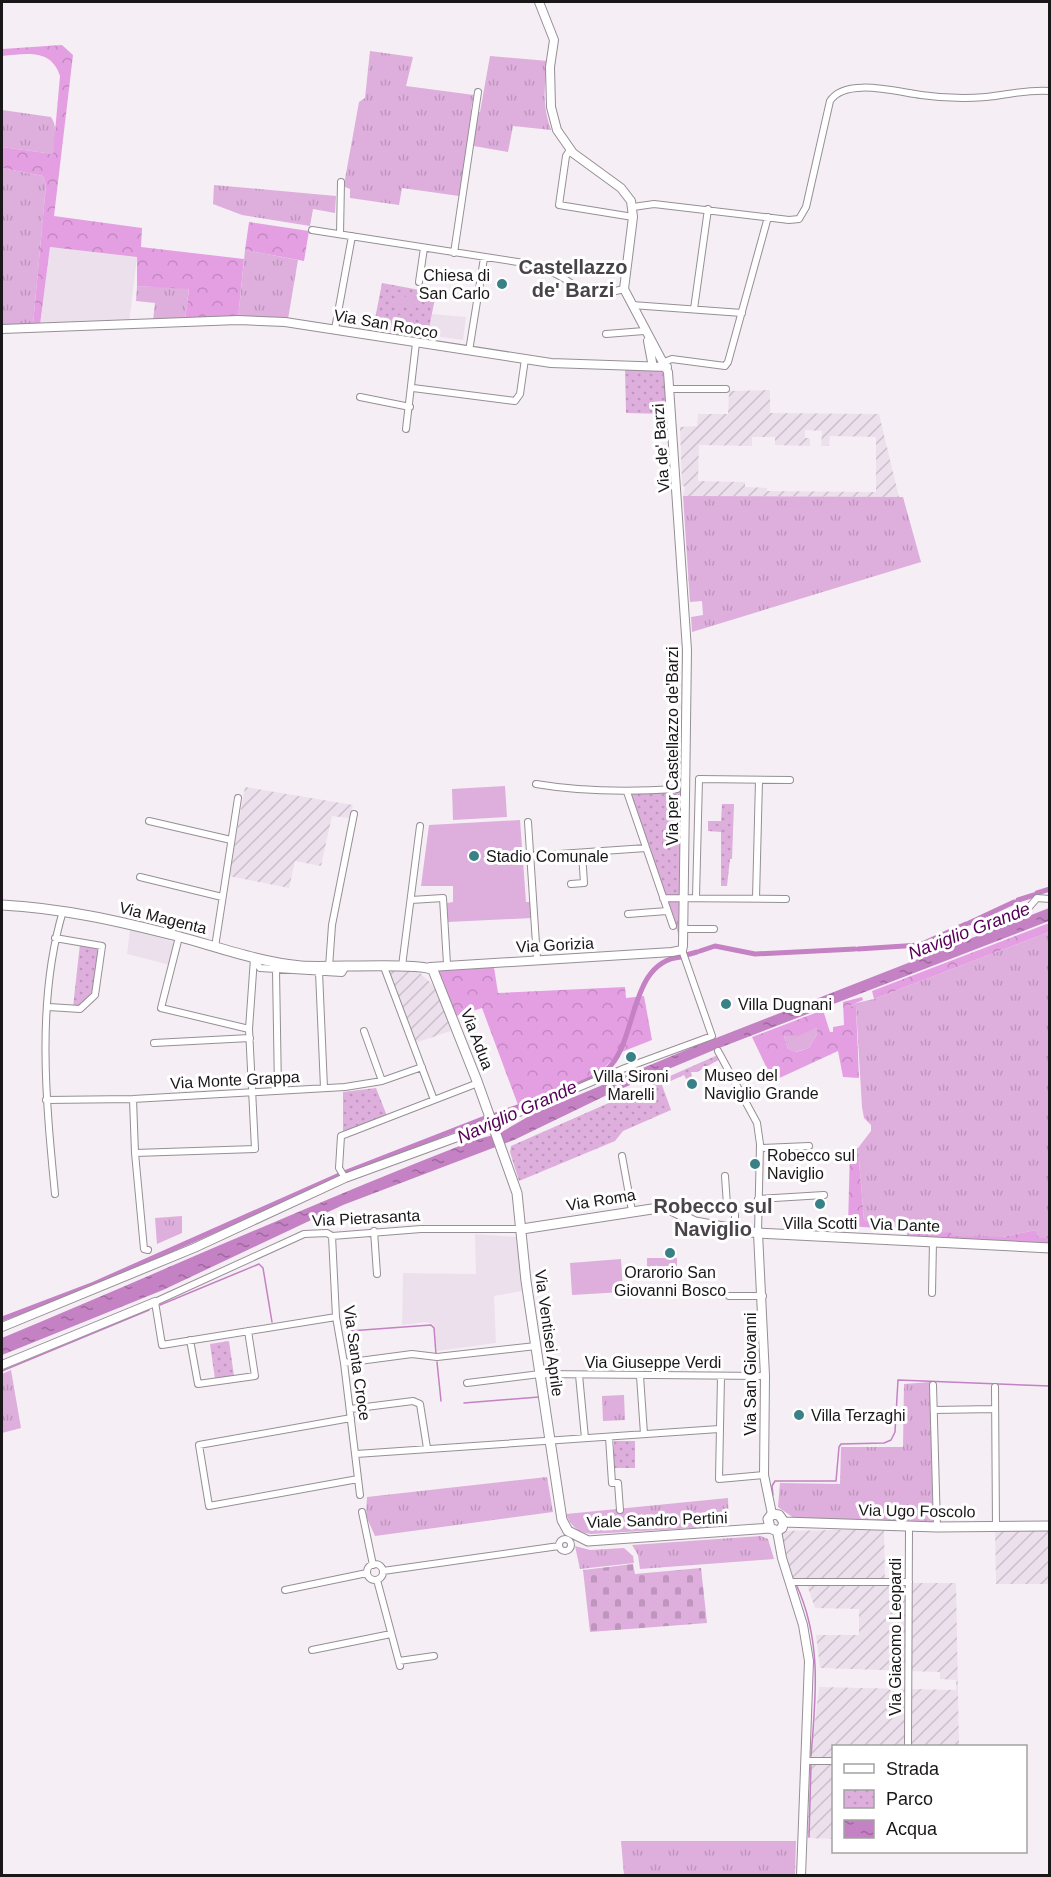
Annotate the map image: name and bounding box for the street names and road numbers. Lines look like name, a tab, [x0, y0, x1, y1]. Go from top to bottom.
street label: Via San Rocco	[333, 306, 440, 342]
street label: Via de' Barzi	[649, 403, 673, 493]
street label: Via per Castellazzo de'Barzi	[664, 646, 681, 846]
street label: Via Magenta	[118, 899, 209, 937]
street label: Via Gorizia	[516, 934, 594, 956]
street label: Via Adua	[458, 1006, 496, 1072]
street label: Via Monte Grappa	[170, 1068, 300, 1092]
street label: Via Roma	[565, 1186, 637, 1214]
street label: Via Pietrasanta	[312, 1207, 421, 1229]
street label: Via Dante	[870, 1215, 940, 1235]
street label: Via Ventisei Aprile	[532, 1269, 566, 1398]
street label: Via Santa Croce	[340, 1304, 374, 1422]
street label: Via San Giovanni	[742, 1312, 759, 1436]
street label: Via Giuseppe Verdi	[585, 1354, 721, 1371]
street label: Via Ugo Foscolo	[858, 1501, 976, 1521]
street label: Viale Sandro Pertini	[586, 1509, 728, 1531]
street label: Via Giacomo Leopardi	[887, 1558, 904, 1716]

